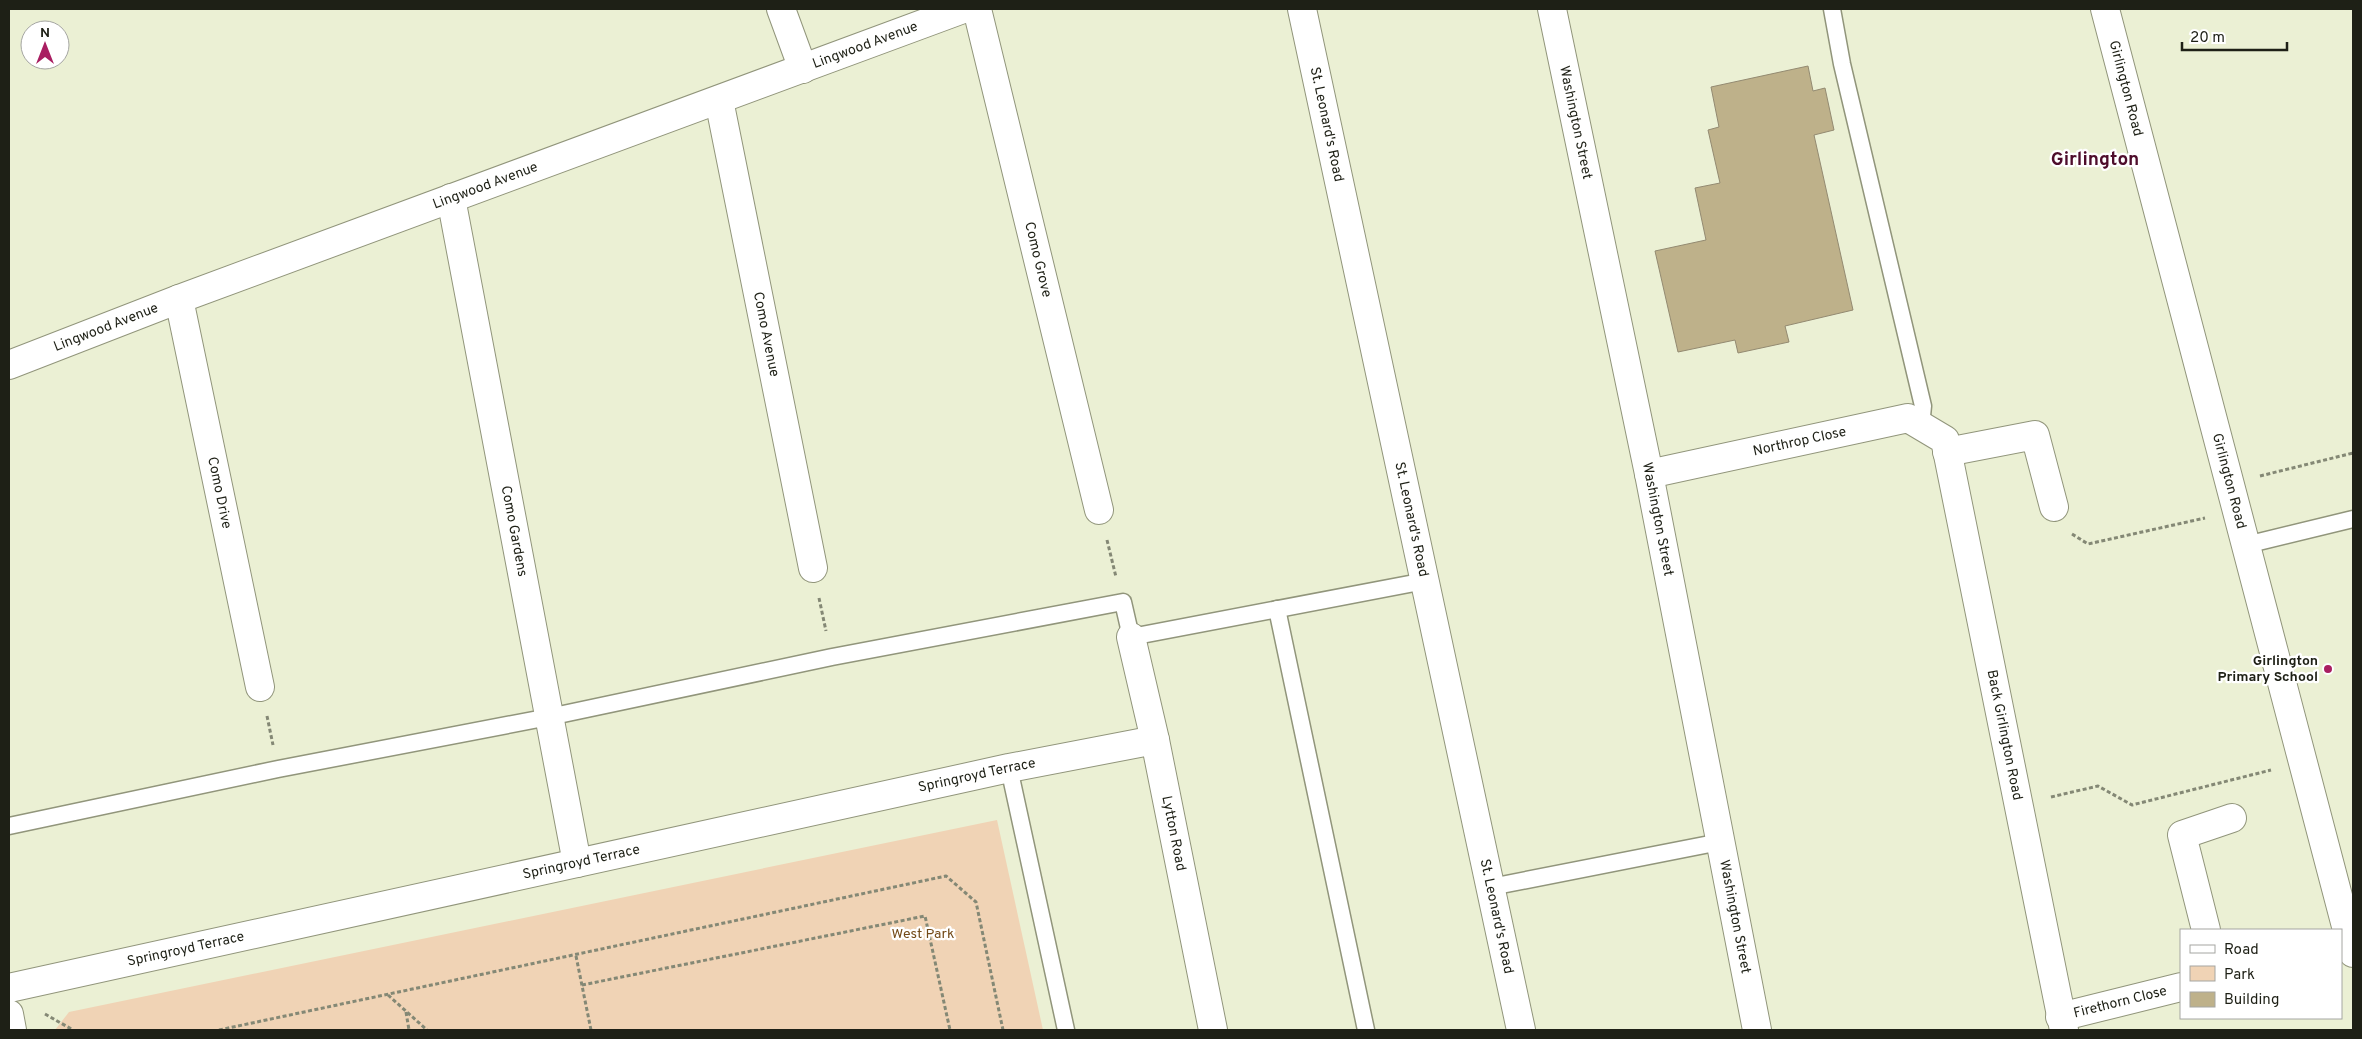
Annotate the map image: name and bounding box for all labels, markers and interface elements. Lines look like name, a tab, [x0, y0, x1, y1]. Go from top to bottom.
street label: Lingwood Avenue	[810, 18, 920, 72]
north arrow	[20, 20, 70, 70]
scale bar	[2182, 20, 2287, 52]
text: N	[40, 25, 50, 42]
text: 20 m	[2190, 29, 2225, 48]
street label: Girlington Road	[2105, 39, 2147, 138]
street label: Washington Street	[1556, 64, 1596, 181]
street label: St. Leonard's Road	[1306, 65, 1347, 183]
district label: Girlington	[2051, 148, 2139, 172]
street label: Lingwood Avenue	[430, 158, 540, 213]
street label: Como Grove	[1021, 220, 1055, 299]
street label: Como Avenue	[749, 290, 783, 378]
street label: Lingwood Avenue	[51, 299, 161, 355]
street label: Northrop Close	[1751, 423, 1848, 460]
street label: Girlington Road	[2208, 431, 2250, 531]
street label: Como Drive	[204, 455, 235, 530]
street label: St. Leonard's Road	[1391, 460, 1432, 578]
street label: Washington Street	[1638, 461, 1677, 577]
street label: Como Gardens	[497, 484, 531, 578]
place label: Girlington Primary School	[2217, 653, 2318, 686]
marker: Girlington Primary School	[2322, 663, 2334, 675]
street label: Back Girlington Road	[1983, 668, 2026, 802]
street label: Springroyd Terrace	[917, 755, 1037, 796]
street label: Lytton Road	[1158, 794, 1190, 873]
street label: Springroyd Terrace	[521, 841, 641, 883]
street label: St. Leonard's Road	[1476, 857, 1517, 975]
street label: Washington Street	[1716, 858, 1754, 975]
park label: West Park	[892, 926, 954, 943]
street label: Springroyd Terrace	[126, 928, 246, 970]
legend	[2180, 929, 2342, 1019]
text: Road	[2224, 941, 2259, 960]
text: Park	[2224, 966, 2255, 985]
street label: Firethorn Close	[2072, 982, 2169, 1022]
text: Building	[2224, 991, 2279, 1010]

